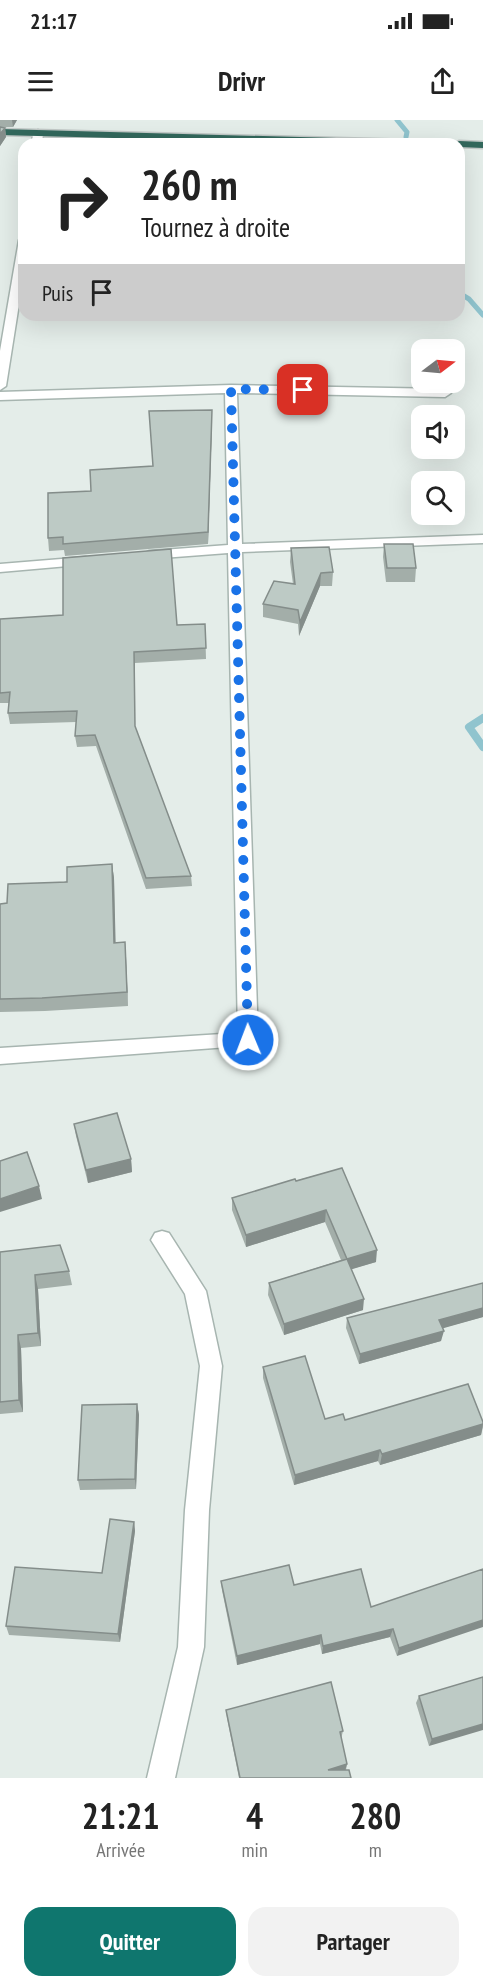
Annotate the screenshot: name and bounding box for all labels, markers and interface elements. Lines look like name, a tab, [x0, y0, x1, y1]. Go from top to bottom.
text: 21:17	[30, 7, 78, 35]
text: Drivr	[218, 64, 265, 98]
icon: menu	[24, 65, 57, 98]
icon: share	[426, 65, 459, 98]
text: 260 m	[141, 157, 238, 212]
icon: right	[42, 162, 120, 240]
text: Tournez à droite	[141, 210, 290, 244]
icon: arrive	[85, 276, 118, 309]
text: Puis	[42, 279, 73, 307]
north arrow	[411, 339, 465, 393]
map controls	[411, 339, 465, 525]
pin	[277, 364, 328, 415]
icon: arrive	[286, 373, 319, 406]
button: sound	[411, 405, 465, 459]
button: search	[411, 471, 465, 525]
position arrow	[216, 1008, 280, 1072]
text: 21:21	[82, 1792, 160, 1839]
text: 4	[246, 1792, 263, 1839]
text: 280	[350, 1792, 401, 1839]
text: Arrivée	[96, 1837, 145, 1863]
text: min	[242, 1837, 268, 1863]
text: m	[369, 1837, 382, 1863]
button: Quitter	[24, 1907, 236, 1976]
button: Partager	[248, 1907, 459, 1976]

